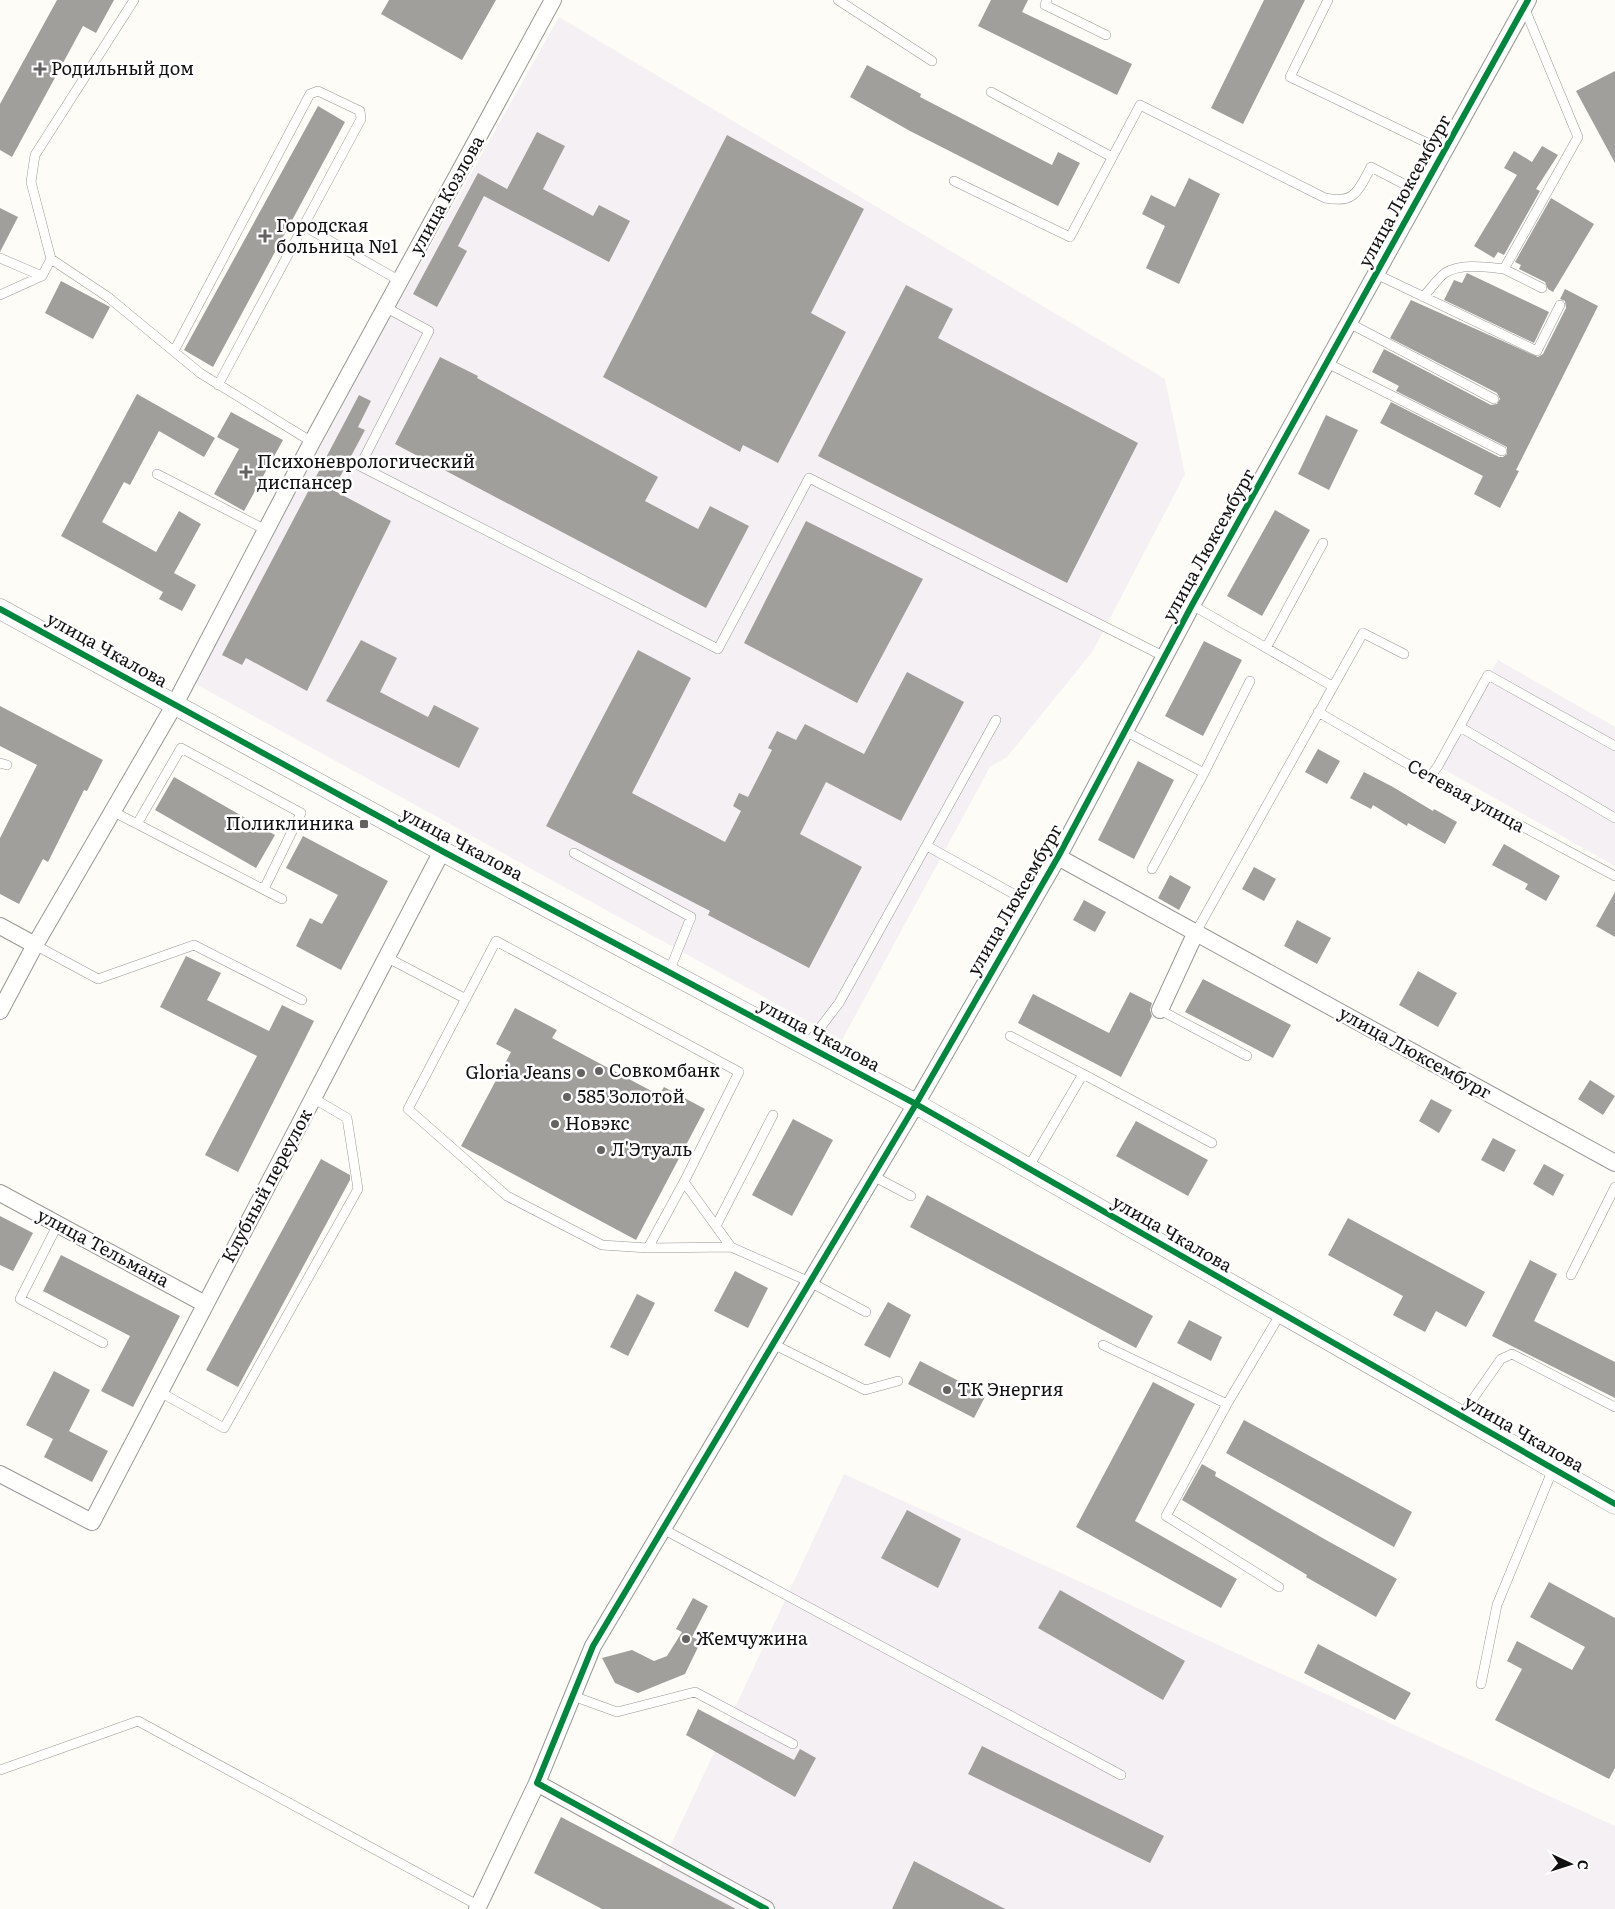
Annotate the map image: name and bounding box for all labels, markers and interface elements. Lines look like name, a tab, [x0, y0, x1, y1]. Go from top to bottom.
place label: Родильный дом	[51, 54, 194, 81]
marker: Родильный дом	[33, 62, 47, 76]
street label: улица Люксембург	[1350, 109, 1457, 272]
street label: улица Козлова	[402, 129, 490, 259]
place label: Городская больница №1	[276, 211, 398, 259]
marker: Городская больница №1	[258, 229, 272, 243]
place label: Психоневрологический диспансер	[257, 447, 475, 495]
street label: улица Люксембург	[1154, 463, 1261, 626]
marker: Психоневрологический диспансер	[239, 465, 253, 479]
street label: улица Чкалова	[42, 604, 174, 693]
street label: Сетевая улица	[1403, 751, 1531, 838]
street label: улица Чкалова	[397, 799, 529, 886]
place label: Поликлиника	[226, 809, 354, 836]
marker: Поликлиника	[358, 818, 370, 830]
street label: улица Люксембург	[959, 818, 1068, 980]
street label: улица Чкалова	[754, 990, 886, 1077]
street label: улица Люксембург	[1334, 998, 1497, 1105]
place label: Совкомбанк	[609, 1056, 720, 1083]
place label: Gloria Jeans	[465, 1058, 571, 1085]
marker: Совкомбанк	[593, 1065, 605, 1077]
marker: Gloria Jeans	[575, 1067, 587, 1079]
place label: 585 Золотой	[577, 1082, 685, 1109]
marker: 585 Золотой	[561, 1091, 573, 1103]
street label: Клубный переулок	[214, 1103, 318, 1267]
place label: Новэкс	[565, 1109, 630, 1136]
marker: Новэкс	[549, 1118, 561, 1130]
place label: Л'Этуаль	[611, 1135, 692, 1162]
marker: Л'Этуаль	[595, 1144, 607, 1156]
street label: улица Чкалова	[1108, 1187, 1238, 1278]
street label: улица Тельмана	[33, 1200, 175, 1293]
place label: ТК Энергия	[957, 1375, 1064, 1402]
marker: ТК Энергия	[941, 1384, 953, 1396]
street label: улица Чкалова	[1460, 1387, 1590, 1478]
place label: Жемчужина	[696, 1624, 808, 1651]
marker: Жемчужина	[680, 1633, 692, 1645]
north arrow	[1545, 1839, 1595, 1889]
text: С	[1574, 1859, 1594, 1871]

